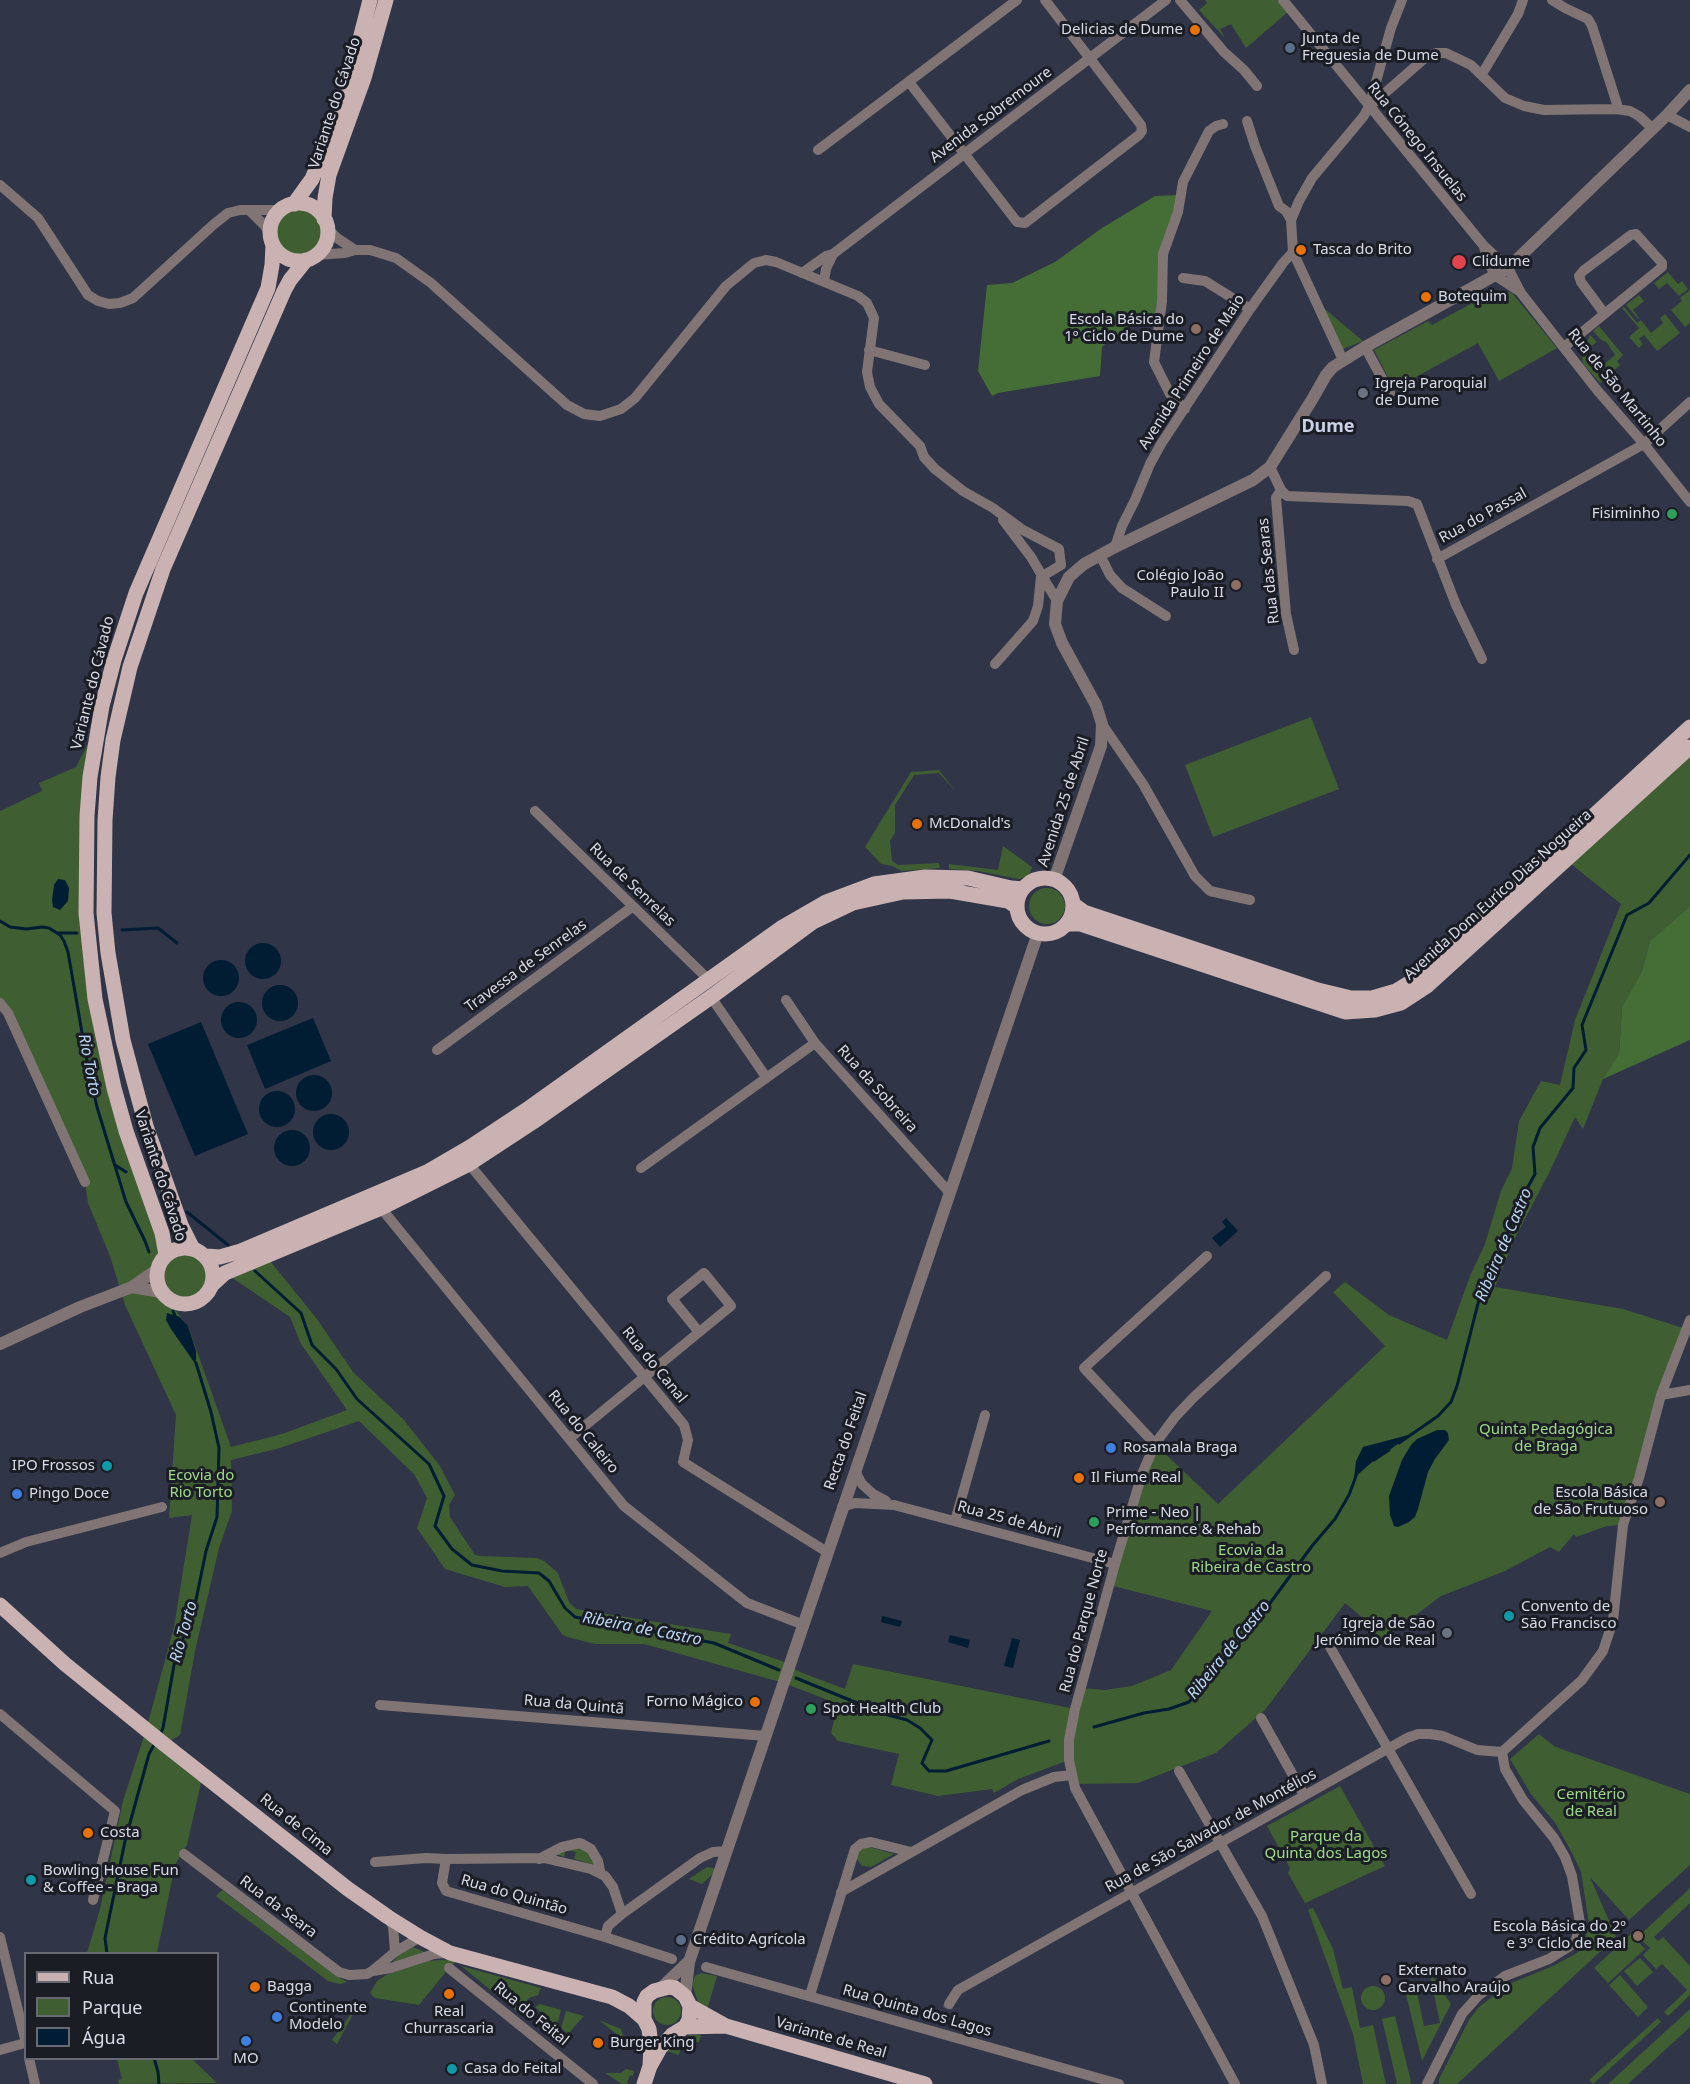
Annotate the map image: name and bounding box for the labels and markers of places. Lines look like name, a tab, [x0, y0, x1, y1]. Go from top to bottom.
place label: Delicias de Dume	[1061, 21, 1183, 39]
marker: Delicias de Dume	[1188, 23, 1202, 37]
place label: Junta de Freguesia de Dume	[1302, 30, 1439, 65]
marker: Junta de Freguesia de Dume	[1283, 41, 1297, 55]
place label: Tasca do Brito	[1313, 241, 1412, 259]
marker: Tasca do Brito	[1294, 243, 1308, 257]
marker: Clidume	[1450, 253, 1468, 271]
place label: Clidume	[1472, 253, 1530, 271]
place label: Botequim	[1438, 288, 1507, 306]
marker: Botequim	[1419, 290, 1433, 304]
place label: Escola Básica do 1º Ciclo de Dume	[1064, 311, 1184, 346]
marker: Escola Básica do 1º Ciclo de Dume	[1189, 322, 1203, 336]
place label: Igreja Paroquial de Dume	[1375, 375, 1487, 410]
marker: Igreja Paroquial de Dume	[1356, 386, 1370, 400]
place label: Fisiminho	[1592, 505, 1660, 523]
marker: Fisiminho	[1665, 507, 1679, 521]
place label: Colégio João Paulo II	[1136, 567, 1224, 602]
marker: Colégio João Paulo II	[1229, 578, 1243, 592]
place label: McDonald's	[929, 815, 1011, 833]
marker: McDonald's	[910, 817, 924, 831]
place label: Rosamala Braga	[1123, 1439, 1237, 1457]
marker: Rosamala Braga	[1104, 1441, 1118, 1455]
place label: IPO Frossos	[12, 1457, 95, 1475]
marker: IPO Frossos	[100, 1459, 114, 1473]
place label: Il Fiume Real	[1091, 1469, 1181, 1487]
marker: Il Fiume Real	[1072, 1471, 1086, 1485]
place label: Escola Básica de São Frutuoso	[1534, 1484, 1648, 1519]
place label: Pingo Doce	[29, 1485, 109, 1503]
marker: Pingo Doce	[10, 1487, 24, 1501]
marker: Escola Básica de São Frutuoso	[1653, 1495, 1667, 1509]
place label: Prime - Neo | Performance & Rehab	[1106, 1504, 1261, 1539]
marker: Prime - Neo | Performance & Rehab	[1087, 1515, 1101, 1529]
place label: Convento de São Francisco	[1521, 1598, 1617, 1633]
marker: Convento de São Francisco	[1502, 1609, 1516, 1623]
place label: Igreja de São Jerónimo de Real	[1316, 1615, 1435, 1650]
marker: Igreja de São Jerónimo de Real	[1440, 1626, 1454, 1640]
place label: Forno Mágico	[646, 1693, 743, 1711]
marker: Forno Mágico	[748, 1695, 762, 1709]
place label: Spot Health Club	[823, 1700, 941, 1718]
marker: Spot Health Club	[804, 1702, 818, 1716]
place label: Costa	[100, 1824, 140, 1842]
marker: Costa	[81, 1826, 95, 1840]
place label: Bowling House Fun & Coffee - Braga	[43, 1862, 179, 1897]
marker: Bowling House Fun & Coffee - Braga	[24, 1873, 38, 1887]
place label: Escola Básica do 2º e 3º Ciclo de Real	[1493, 1918, 1626, 1953]
marker: Escola Básica do 2º e 3º Ciclo de Real	[1631, 1929, 1645, 1943]
place label: Crédito Agrícola	[693, 1931, 806, 1949]
marker: Crédito Agrícola	[674, 1933, 688, 1947]
place label: Externato Carvalho Araújo	[1398, 1962, 1510, 1997]
marker: Externato Carvalho Araújo	[1379, 1973, 1393, 1987]
place label: Bagga	[267, 1978, 312, 1996]
marker: Bagga	[248, 1980, 262, 1994]
marker: Real Churrascaria	[442, 1987, 456, 2001]
place label: Continente Modelo	[289, 1999, 367, 2034]
place label: Real Churrascaria	[404, 2003, 494, 2038]
marker: Continente Modelo	[270, 2010, 284, 2024]
marker: MO	[239, 2034, 253, 2048]
place label: Burger King	[610, 2034, 694, 2052]
marker: Burger King	[591, 2036, 605, 2050]
place label: MO	[233, 2050, 259, 2068]
place label: Casa do Feital	[464, 2060, 561, 2078]
marker: Casa do Feital	[445, 2062, 459, 2076]

